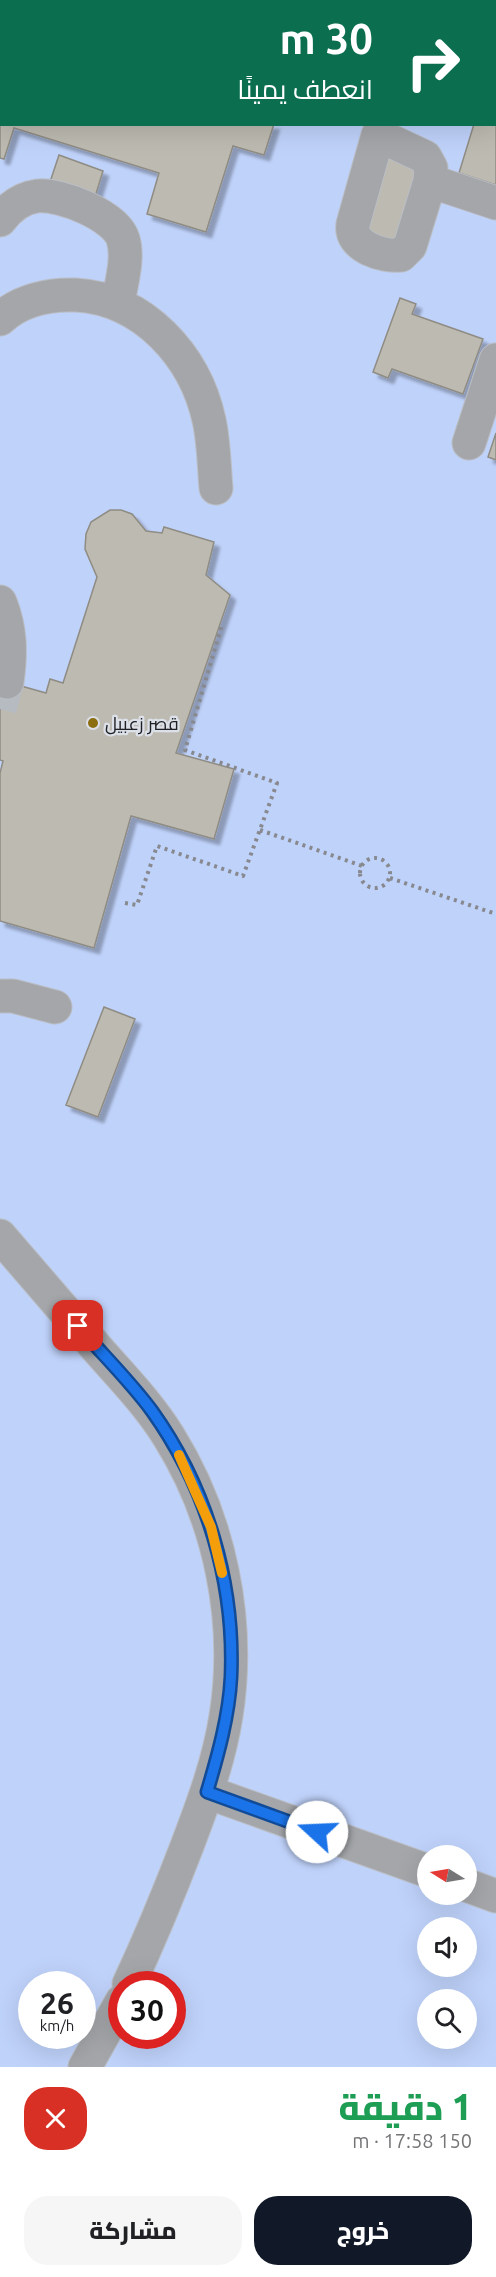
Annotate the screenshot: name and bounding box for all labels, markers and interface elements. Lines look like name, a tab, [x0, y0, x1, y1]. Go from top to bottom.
text: 30 m	[279, 15, 373, 62]
icon: right	[394, 24, 472, 102]
text: انعطف يمينًا	[237, 74, 373, 104]
place label: قصر زعبيل	[105, 713, 179, 735]
marker: قصر زعبيل	[86, 716, 100, 730]
pin	[52, 1300, 103, 1351]
icon: arrive	[61, 1309, 94, 1342]
position arrow	[285, 1800, 349, 1864]
north arrow	[417, 1845, 477, 1905]
map controls	[417, 1845, 477, 2049]
button: sound	[417, 1917, 477, 1977]
speed limit sign: 30	[108, 1971, 186, 2049]
text: 26	[40, 1986, 74, 2020]
button: search	[417, 1989, 477, 2049]
text: km/h	[40, 2017, 74, 2034]
text: 1 دقيقة	[339, 2086, 472, 2127]
button: close	[24, 2087, 87, 2150]
text: 150 m · 17:58	[352, 2129, 472, 2152]
button: مشاركة	[24, 2196, 242, 2265]
button: خروج	[254, 2196, 472, 2265]

